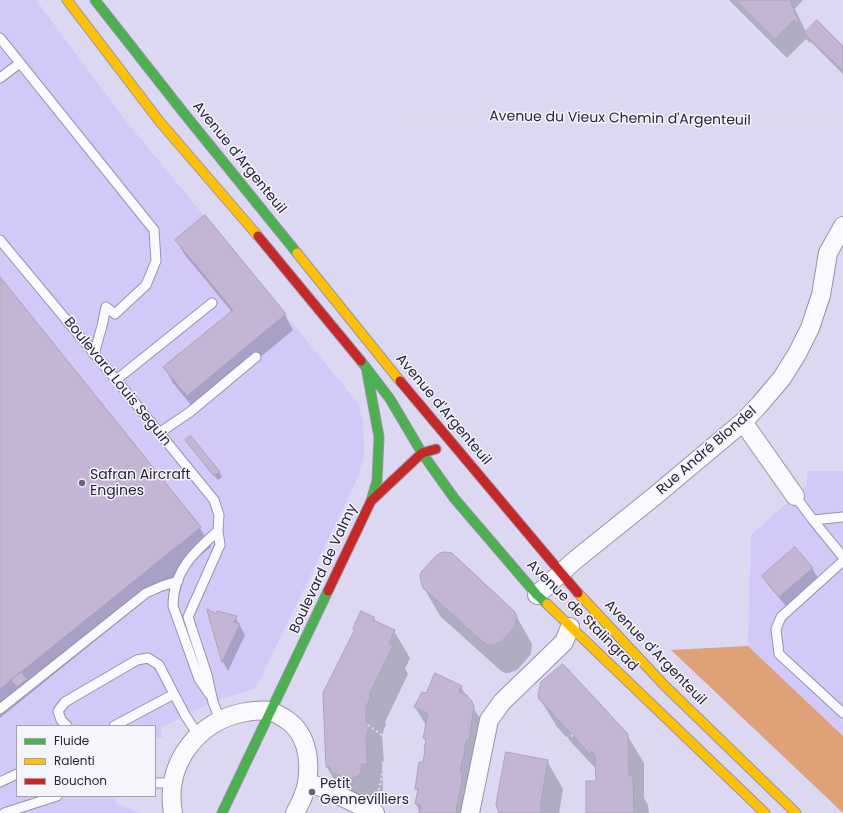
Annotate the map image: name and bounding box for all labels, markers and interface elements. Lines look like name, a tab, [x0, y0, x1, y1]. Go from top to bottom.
street label: Avenue d'Argenteuil	[189, 99, 289, 217]
street label: Avenue du Vieux Chemin d'Argenteuil	[489, 108, 751, 130]
street label: Boulevard Louis Seguin	[60, 314, 174, 450]
street label: Avenue d'Argenteuil	[392, 351, 494, 469]
street label: Rue André Blondel	[654, 403, 760, 499]
place label: Safran Aircraft Engines	[90, 467, 191, 500]
marker: Safran Aircraft Engines	[77, 478, 87, 488]
street label: Boulevard de Valmy	[287, 502, 361, 636]
street label: Avenue de Stalingrad	[523, 557, 641, 675]
street label: Avenue d'Argenteuil	[601, 597, 709, 709]
legend	[16, 725, 156, 797]
text: Fluide	[54, 732, 89, 749]
text: Ralenti	[54, 752, 95, 769]
text: Bouchon	[54, 772, 107, 789]
place label: Petit Gennevilliers	[320, 776, 409, 808]
marker: Petit Gennevilliers	[307, 787, 317, 797]

